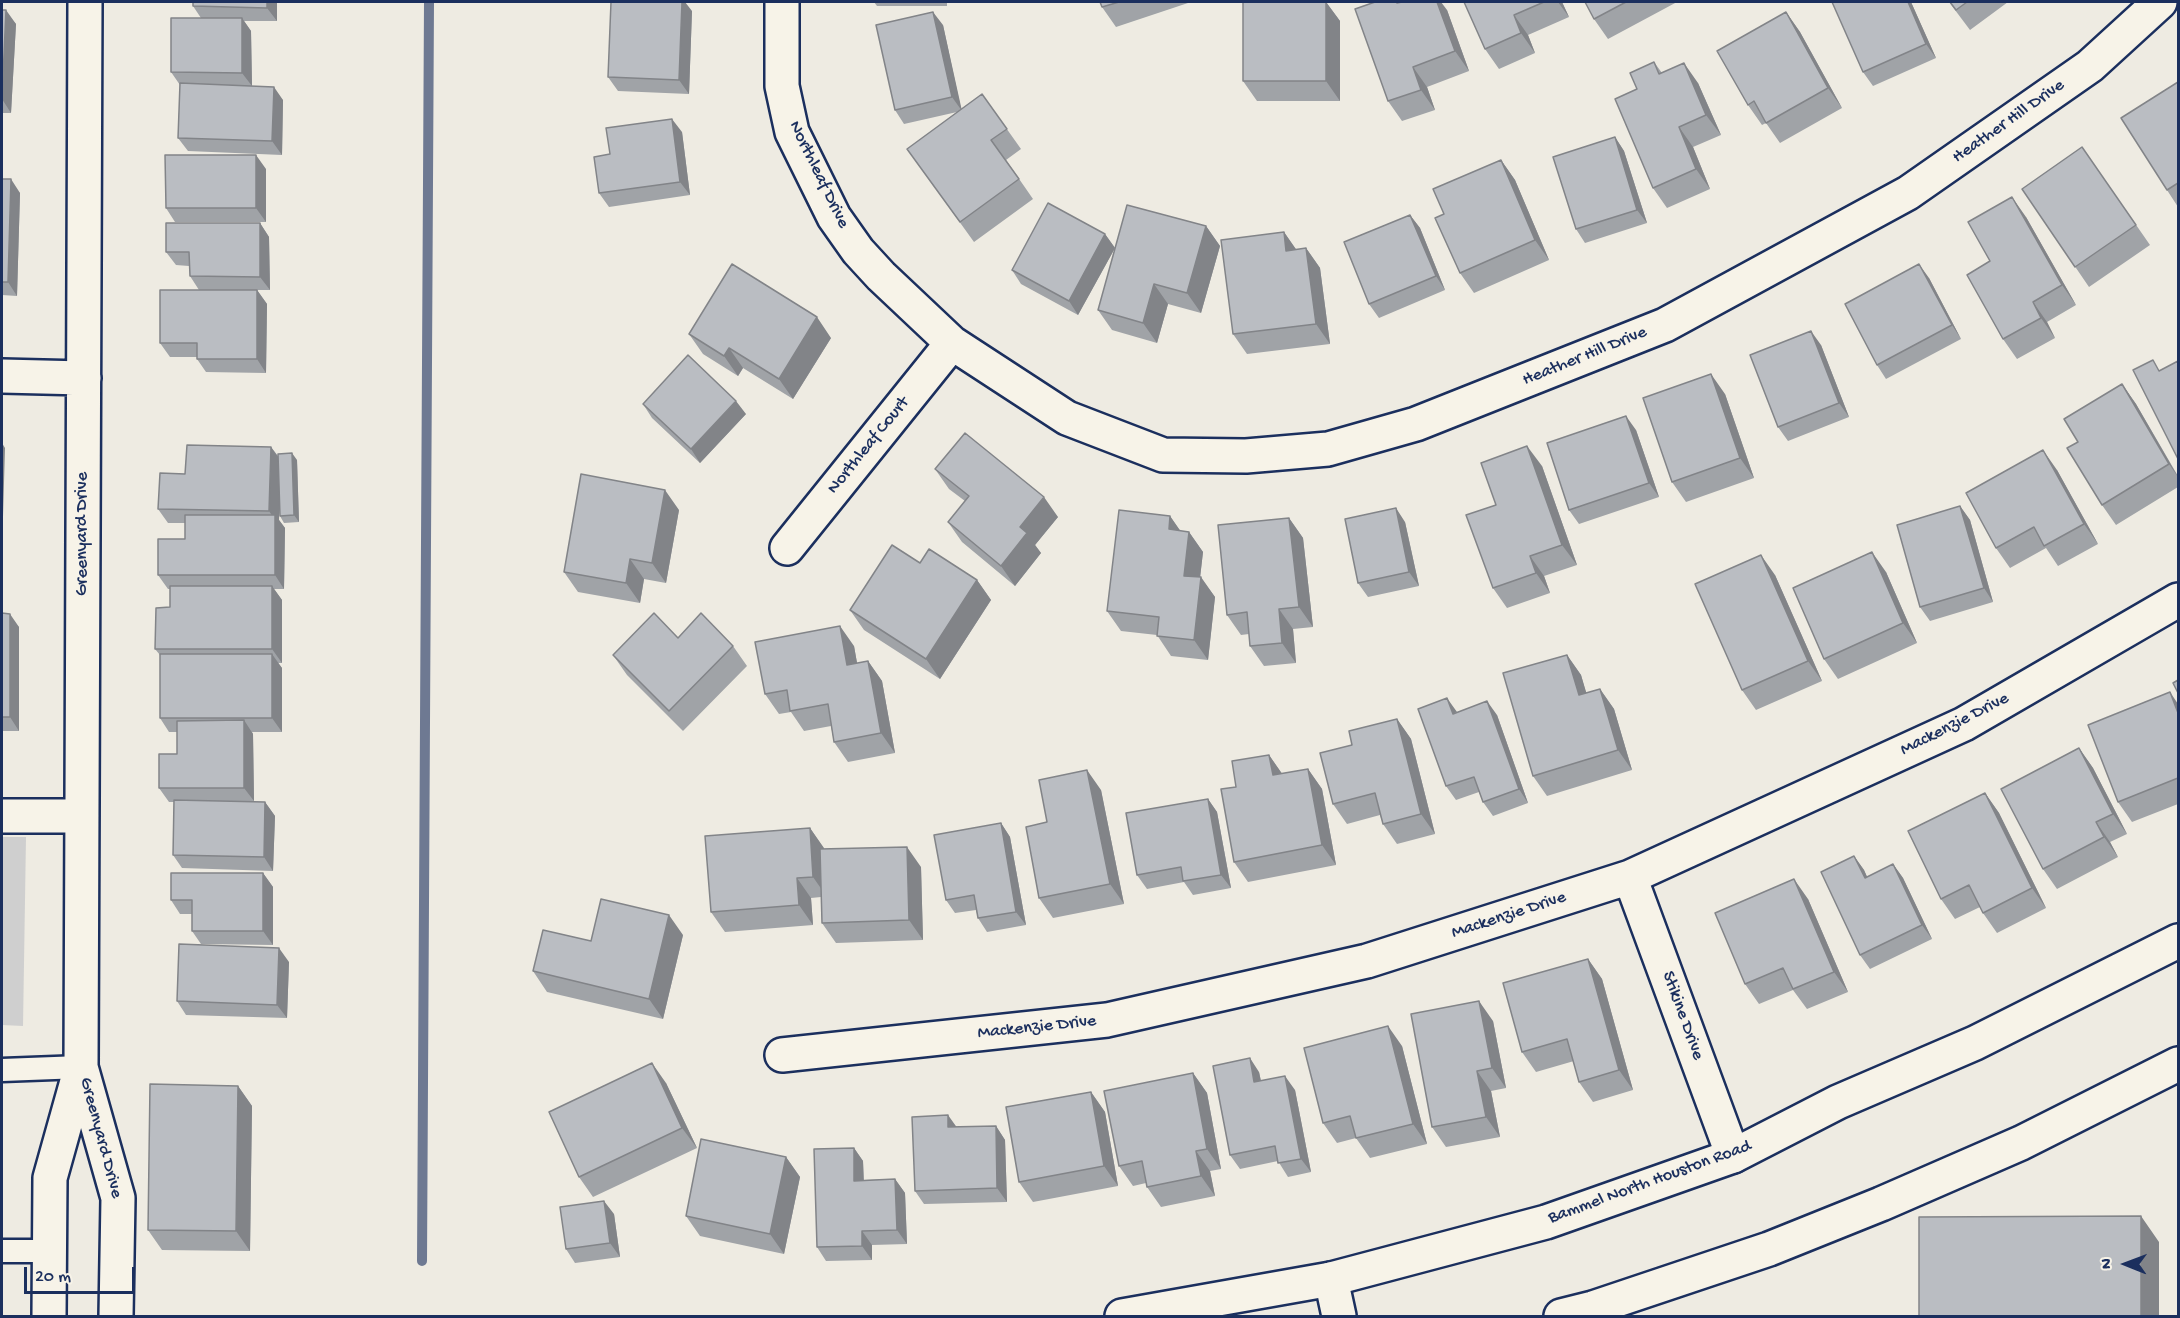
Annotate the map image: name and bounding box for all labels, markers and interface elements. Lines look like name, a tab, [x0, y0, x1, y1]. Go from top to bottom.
street label: Heather Hill Drive	[1949, 75, 2069, 169]
street label: Northleaf Drive	[783, 118, 853, 232]
street label: Heather Hill Drive	[1520, 322, 1650, 392]
street label: Northleaf Court	[823, 393, 915, 499]
street label: Greenyard Drive	[72, 472, 94, 596]
street label: Mackenzie Drive	[1897, 688, 2013, 762]
street label: Mackenzie Drive	[1449, 887, 1569, 945]
street label: Stikine Drive	[1656, 969, 1708, 1063]
street label: Mackenzie Drive	[977, 1011, 1097, 1045]
street label: Greenyard Drive	[74, 1075, 126, 1201]
street label: Bammel North Houston Road	[1546, 1136, 1754, 1230]
north arrow	[2096, 1234, 2156, 1294]
scale bar	[27, 1255, 138, 1293]
text: N	[2098, 1258, 2117, 1269]
text: 20 m	[35, 1267, 71, 1288]

